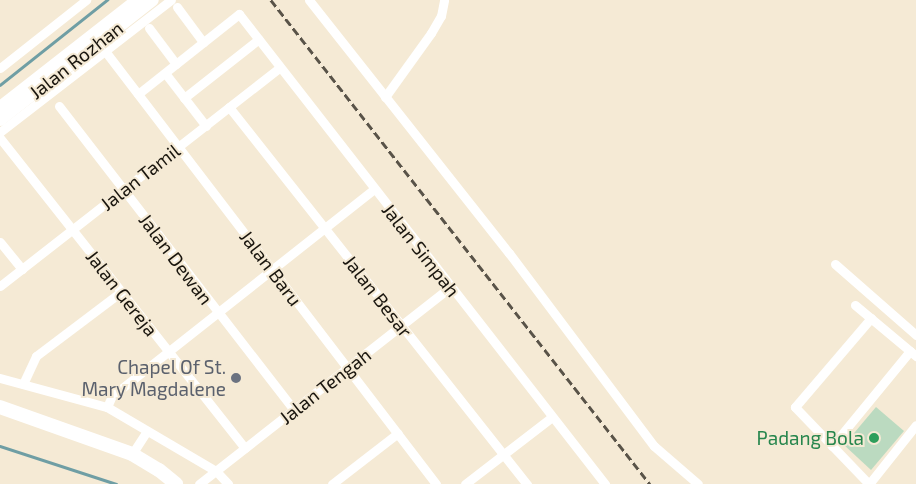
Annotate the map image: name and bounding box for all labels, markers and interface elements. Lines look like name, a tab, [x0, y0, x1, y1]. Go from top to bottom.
street label: Jalan Rozhan	[25, 16, 127, 104]
street label: Jalan Tamil	[96, 139, 184, 215]
street label: Jalan Simpah	[377, 199, 465, 301]
street label: Jalan Dewan	[134, 209, 218, 309]
street label: Jalan Baru	[235, 226, 307, 310]
street label: Jalan Gereja	[81, 245, 163, 341]
street label: Jalan Besar	[339, 250, 417, 342]
street label: Jalan Tengah	[274, 343, 376, 429]
place label: Chapel Of St. Mary Magdalene	[81, 356, 226, 400]
marker: Chapel Of St. Mary Magdalene	[230, 372, 242, 384]
place label: Padang Bola	[757, 427, 864, 449]
marker: Padang Bola	[868, 432, 880, 444]

